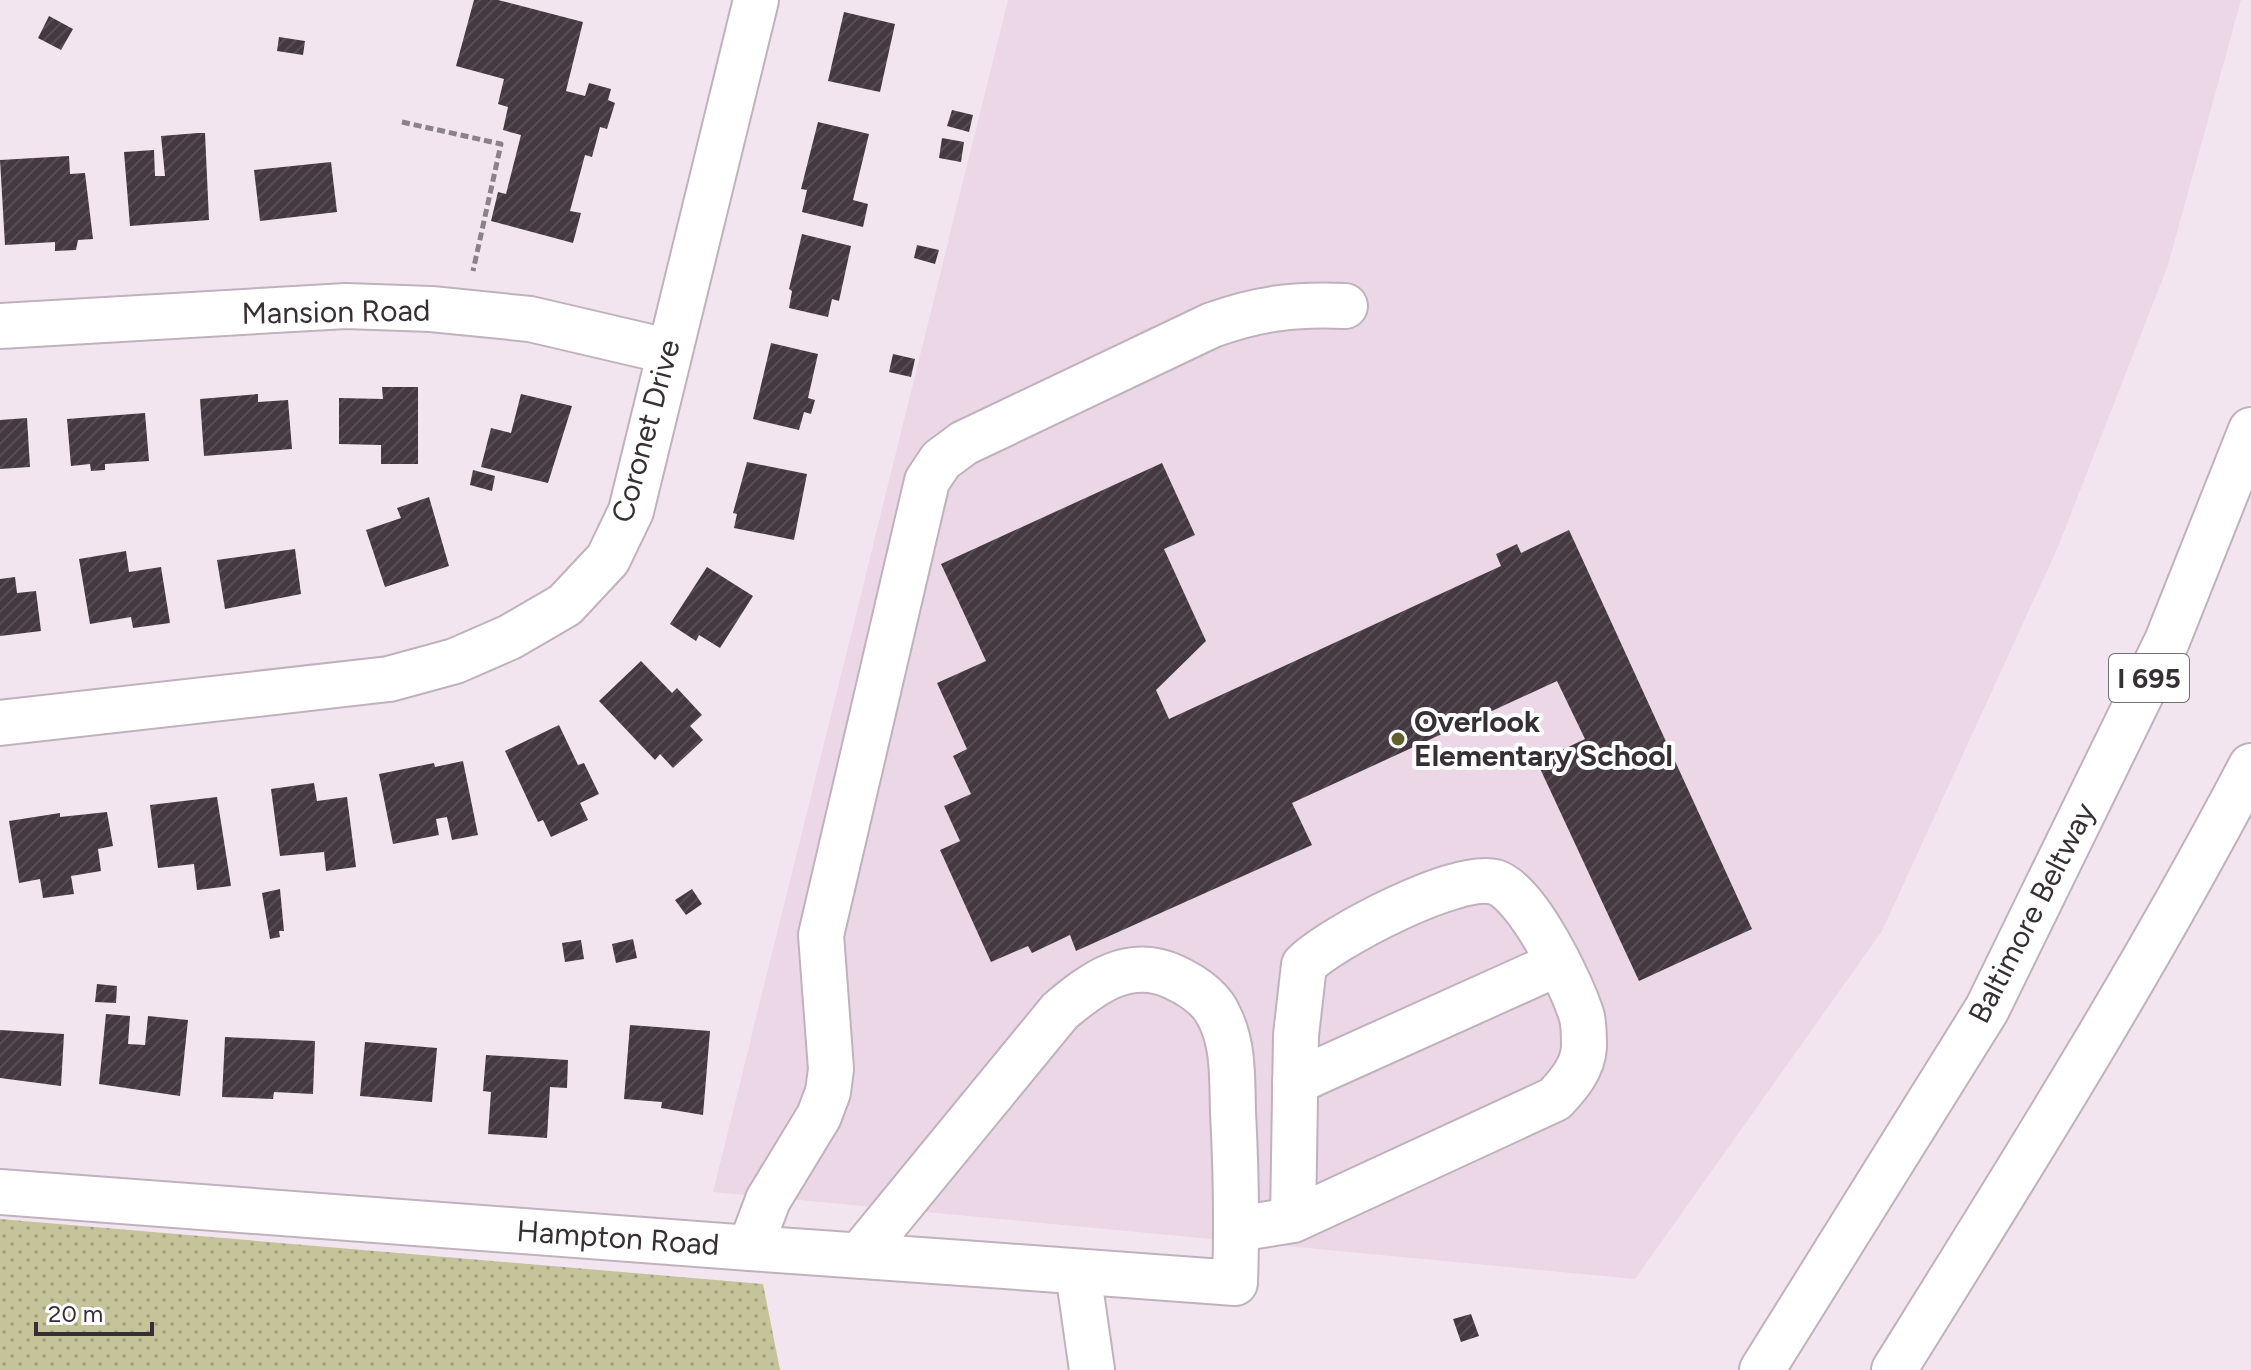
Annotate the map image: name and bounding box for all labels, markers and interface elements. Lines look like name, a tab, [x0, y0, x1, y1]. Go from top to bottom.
street label: Mansion Road	[241, 291, 431, 332]
street label: Coronet Drive	[603, 335, 688, 526]
road number: I 695	[2109, 654, 2189, 702]
place label: Overlook Elementary School	[1414, 703, 1673, 774]
marker: Overlook Elementary School	[1389, 730, 1407, 748]
street label: Baltimore Beltway	[1960, 796, 2103, 1029]
street label: Hampton Road	[516, 1212, 721, 1263]
scale bar	[36, 1286, 152, 1336]
text: 20 m	[48, 1299, 103, 1328]

